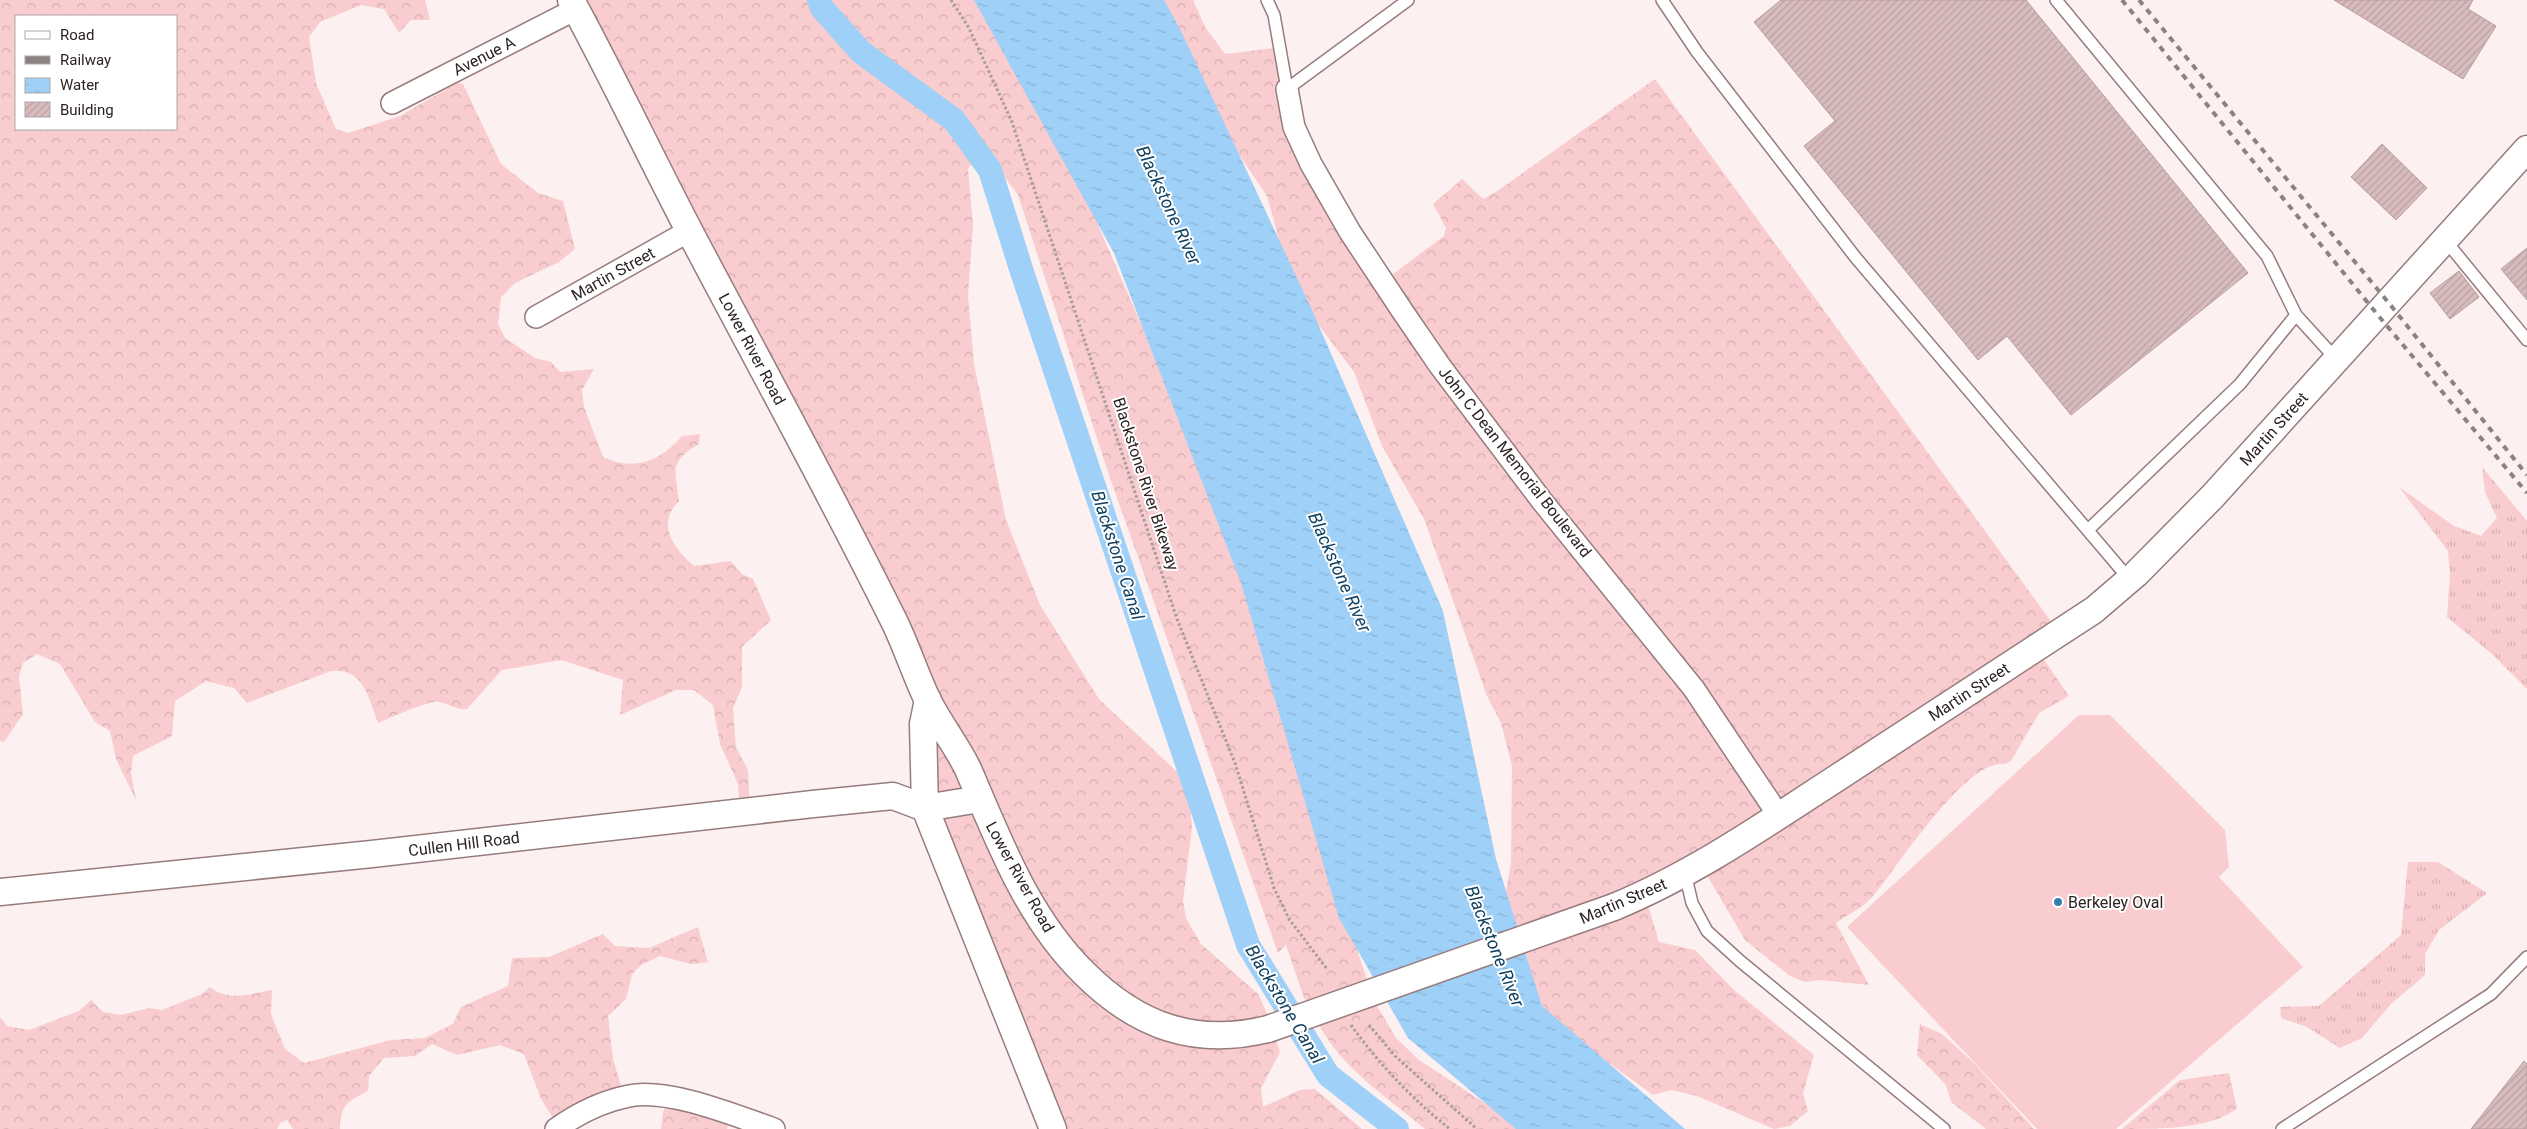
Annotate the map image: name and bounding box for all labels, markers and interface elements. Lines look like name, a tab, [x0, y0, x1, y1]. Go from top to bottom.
legend	[15, 15, 178, 130]
text: Road	[60, 26, 94, 44]
street label: Avenue A	[450, 32, 519, 80]
text: Railway	[60, 51, 111, 69]
text: Water	[60, 76, 99, 94]
text: Building	[60, 101, 114, 119]
water label: Blackstone River	[1132, 142, 1206, 269]
street label: Martin Street	[568, 243, 658, 305]
street label: Lower River Road	[715, 290, 789, 408]
street label: John C Dean Memorial Boulevard	[1435, 363, 1595, 561]
street label: Martin Street	[2236, 388, 2312, 470]
street label: Blackstone River Bikeway	[1109, 395, 1183, 573]
water label: Blackstone Canal	[1087, 488, 1149, 623]
water label: Blackstone River	[1304, 509, 1376, 636]
street label: Martin Street	[1925, 659, 2013, 725]
street label: Lower River Road	[982, 818, 1058, 936]
street label: Cullen Hill Road	[407, 828, 521, 860]
street label: Martin Street	[1577, 874, 1669, 928]
water label: Blackstone River	[1461, 882, 1529, 1011]
place label: Berkeley Oval	[2068, 893, 2163, 912]
marker: Berkeley Oval	[2052, 896, 2064, 908]
water label: Blackstone Canal	[1241, 941, 1329, 1068]

